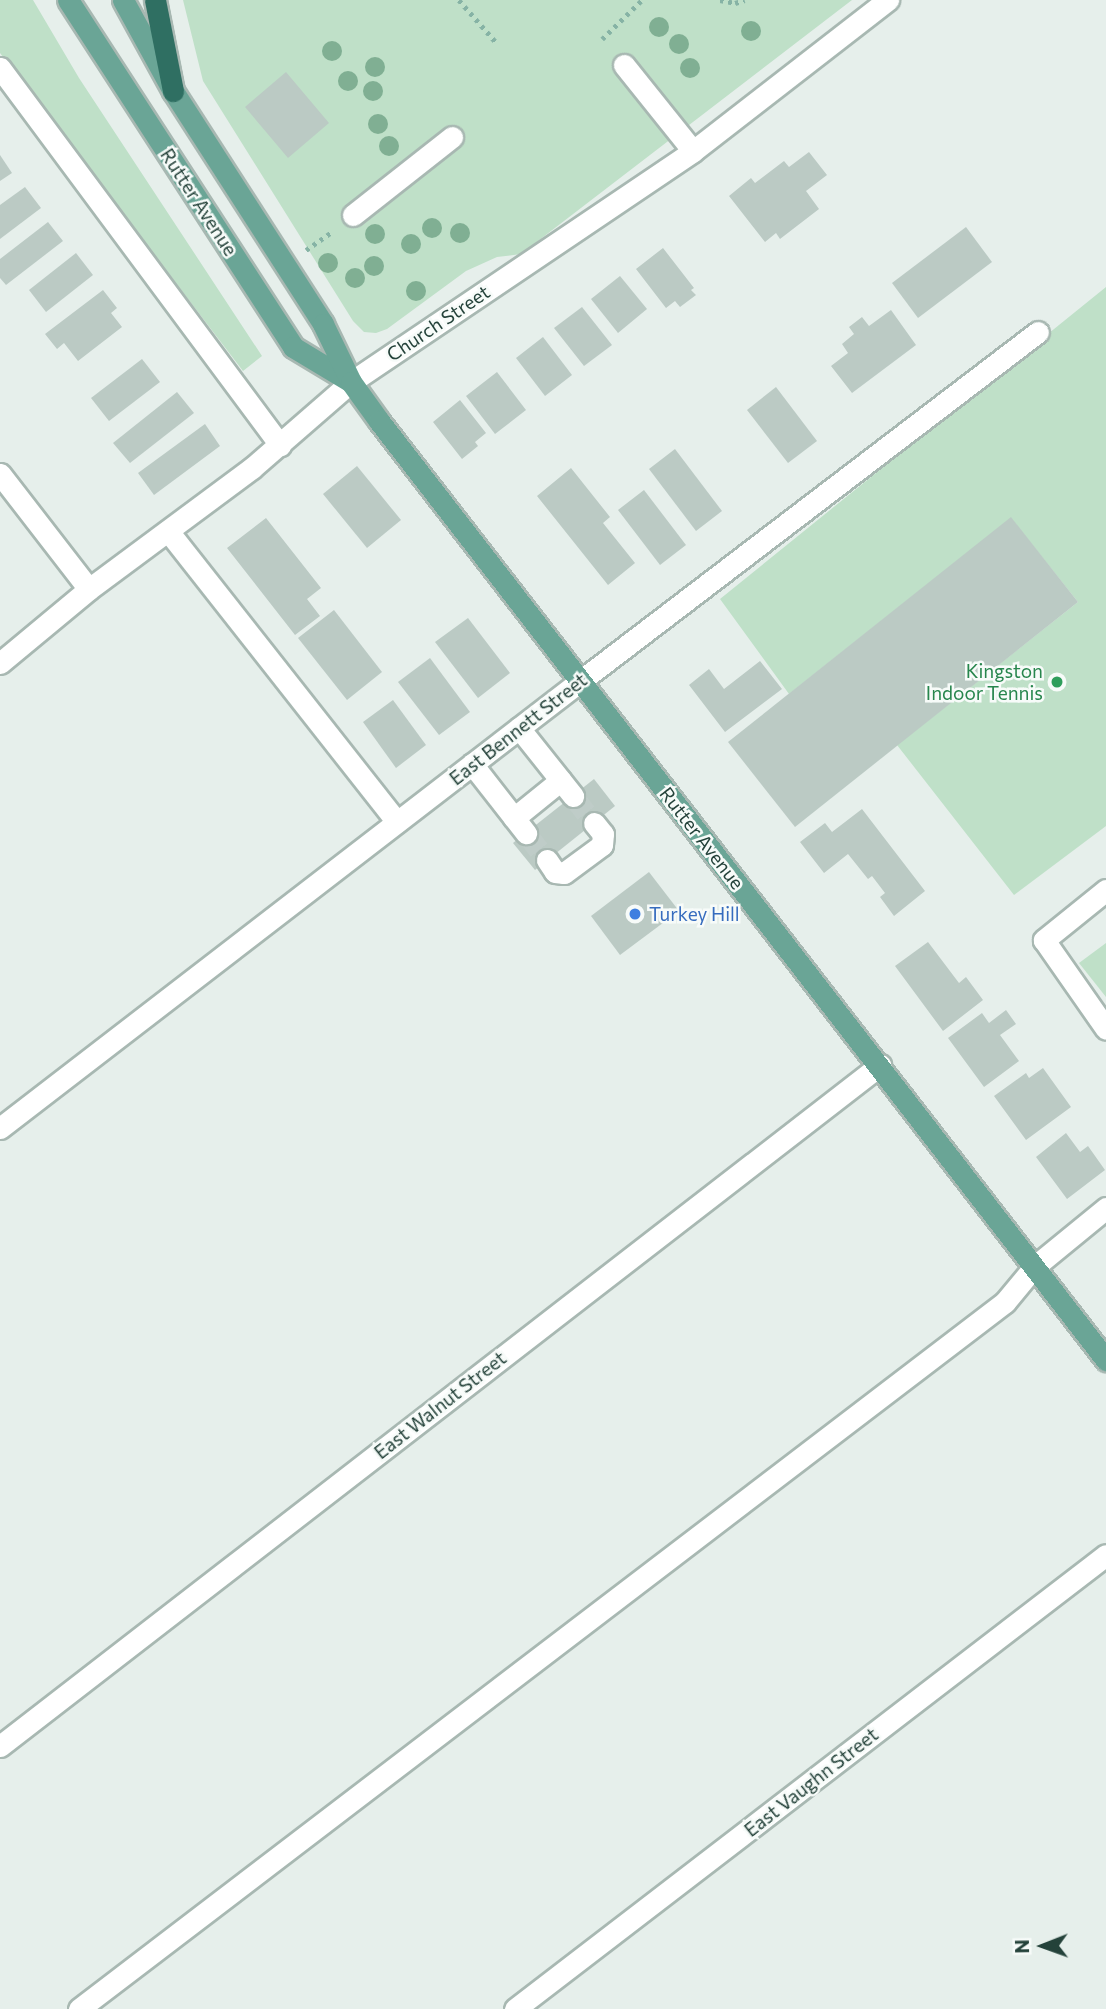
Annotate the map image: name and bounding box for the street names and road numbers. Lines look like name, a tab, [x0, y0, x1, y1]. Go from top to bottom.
street label: Rutter Avenue	[156, 144, 242, 260]
street label: Church Street	[382, 280, 494, 366]
street label: East Bennett Street	[445, 668, 591, 790]
street label: Rutter Avenue	[655, 782, 749, 894]
street label: East Walnut Street	[370, 1346, 510, 1464]
street label: East Vaughn Street	[740, 1723, 882, 1841]

